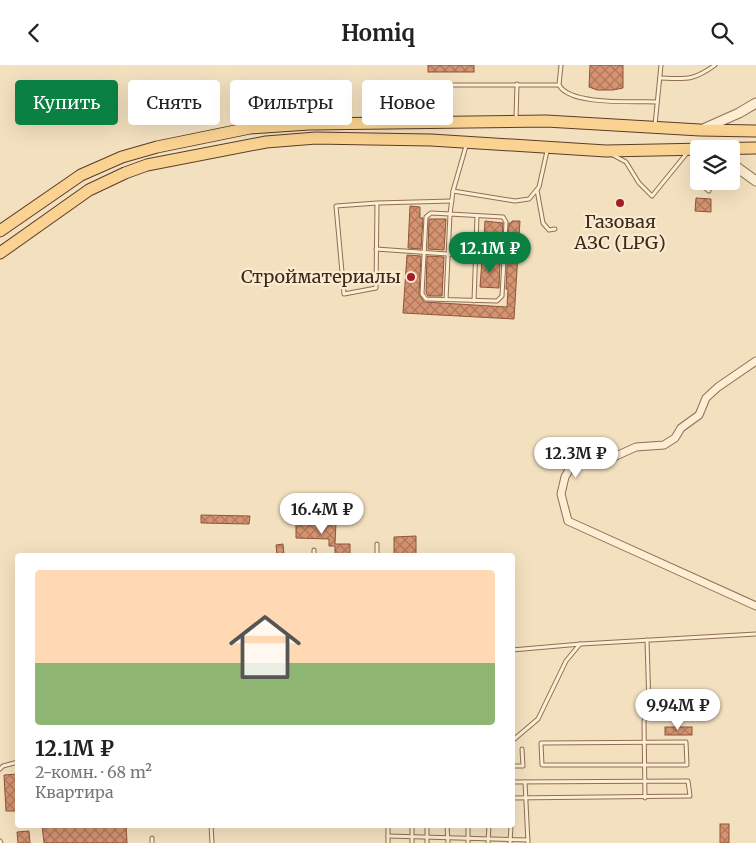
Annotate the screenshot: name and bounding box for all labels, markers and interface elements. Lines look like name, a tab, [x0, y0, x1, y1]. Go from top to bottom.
icon: back	[20, 19, 48, 47]
text: Homiq	[341, 19, 415, 47]
icon: search	[708, 19, 736, 47]
chip: Купить	[15, 80, 118, 125]
chip: Снять	[128, 80, 220, 125]
chip: Фильтры	[230, 80, 352, 125]
chip: Новое	[362, 80, 453, 125]
map controls	[690, 140, 740, 190]
button: layers	[690, 140, 740, 190]
marker: Газовая АЗС (LPG)	[614, 197, 626, 209]
place label: Газовая АЗС (LPG)	[573, 210, 666, 254]
pin: 12.1M ₽	[444, 231, 536, 274]
text: 12.1M ₽	[460, 238, 520, 258]
place label: Стройматериалы	[241, 265, 401, 288]
marker: Стройматериалы	[405, 271, 417, 283]
pin: 12.3M ₽	[530, 437, 622, 479]
text: 12.3M ₽	[545, 443, 607, 463]
pin: 16.4M ₽	[276, 493, 368, 535]
text: 16.4M ₽	[291, 499, 353, 519]
icon: home	[220, 602, 310, 692]
pin: 9.94M ₽	[632, 689, 724, 731]
text: 9.94M ₽	[646, 695, 710, 715]
text: 12.1M ₽	[35, 735, 114, 762]
text: 2-комн. · 68 m²	[35, 762, 152, 782]
text: Квартира	[35, 782, 114, 802]

